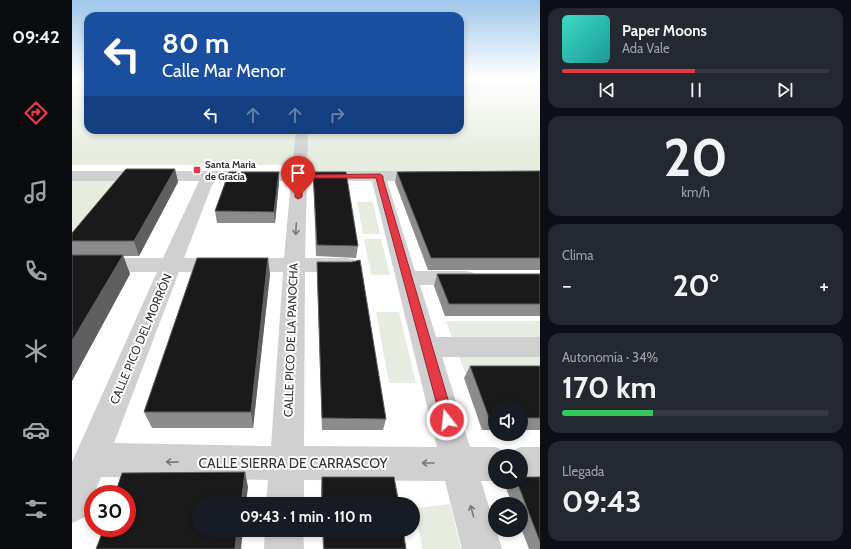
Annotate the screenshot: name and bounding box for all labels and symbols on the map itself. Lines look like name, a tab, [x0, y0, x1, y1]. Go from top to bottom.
pin	[281, 156, 315, 197]
place label: Santa Maria de Gracia	[205, 158, 256, 183]
marker: Santa Maria de Gracia	[192, 165, 202, 175]
one-way arrow	[293, 222, 300, 235]
street label: CALLE PICO DE LA PANOCHA	[280, 262, 301, 417]
street label: CALLE PICO DEL MORRÓN	[106, 271, 175, 406]
position arrow	[426, 399, 468, 441]
street label: CALLE SIERRA DE CARRASCOY	[198, 454, 389, 472]
one-way arrow	[166, 458, 179, 466]
one-way arrow	[422, 459, 435, 467]
speed limit sign: 30	[84, 485, 136, 537]
one-way arrow	[468, 505, 475, 518]

